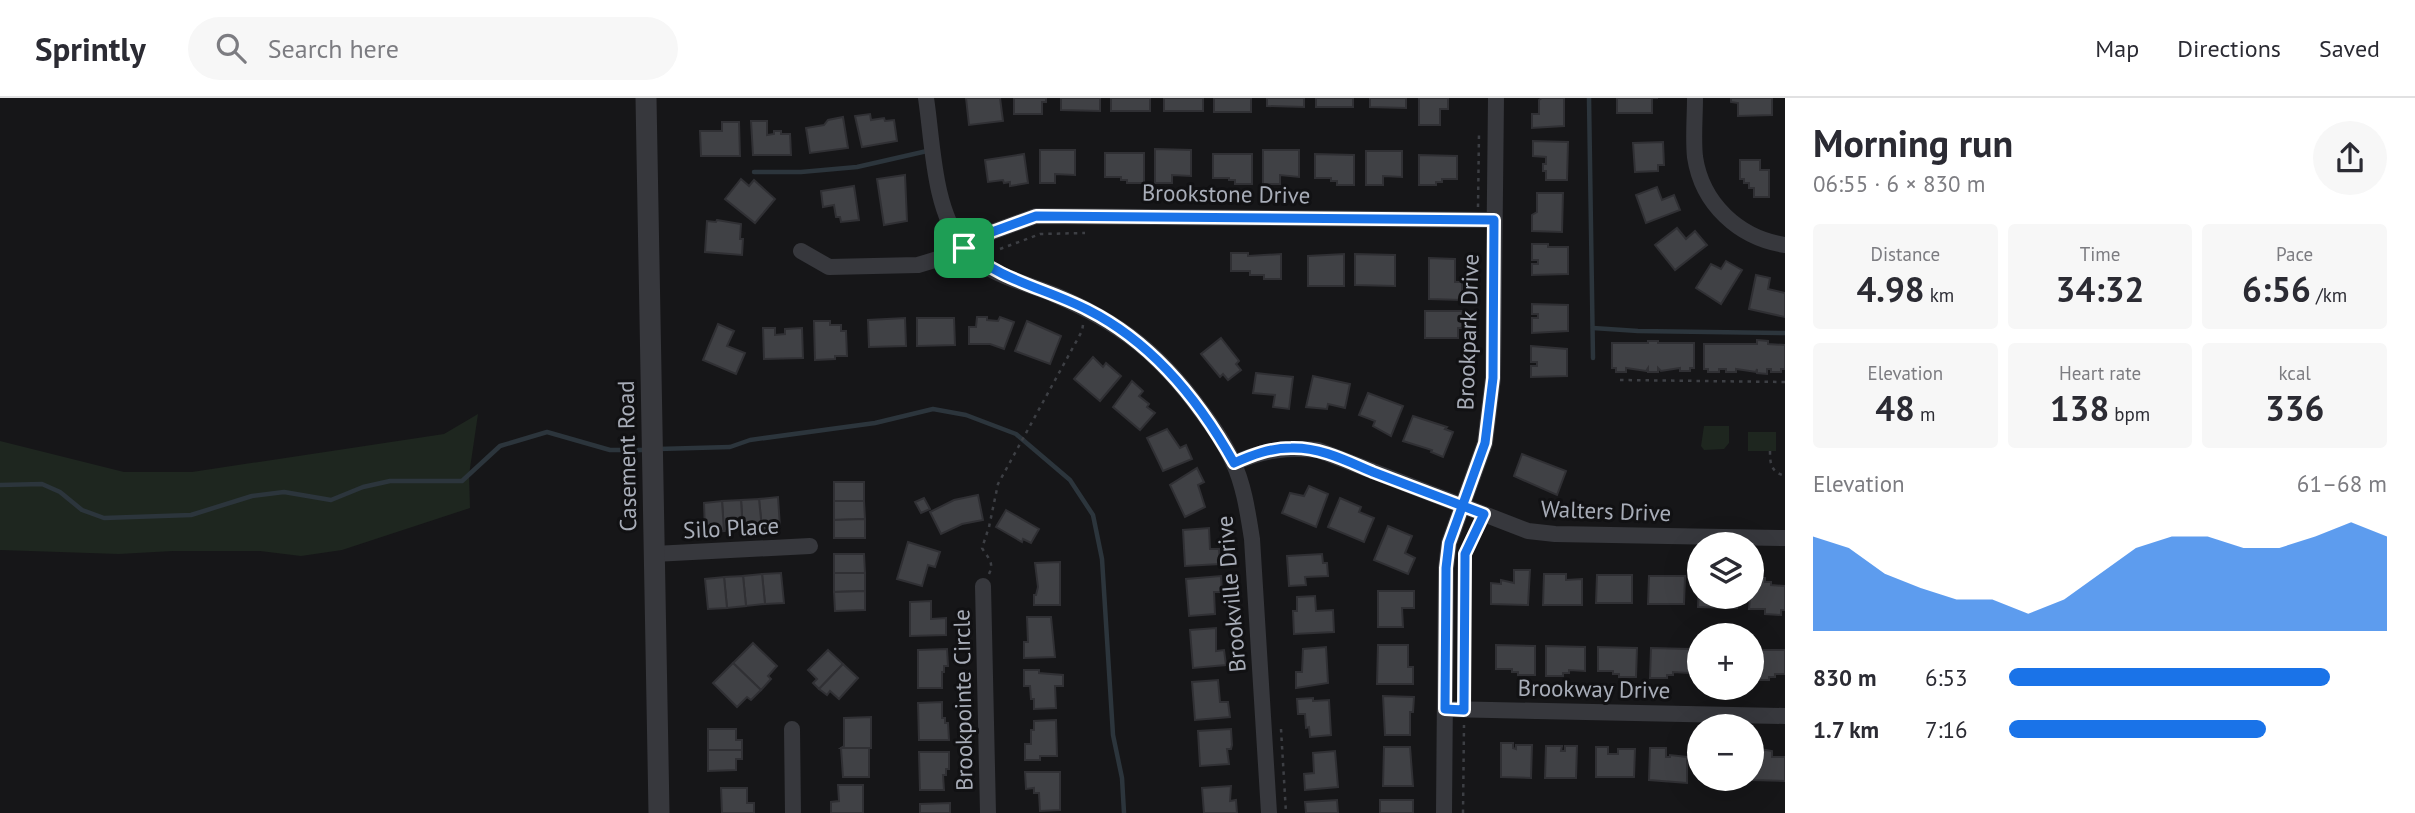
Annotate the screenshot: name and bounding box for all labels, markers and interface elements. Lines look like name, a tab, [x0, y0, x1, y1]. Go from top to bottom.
search box	[188, 17, 678, 80]
text: Sprintly	[35, 27, 146, 70]
icon: search	[212, 29, 250, 67]
text: Search here	[268, 32, 399, 65]
text: Map	[2095, 33, 2139, 64]
text: Directions	[2177, 33, 2281, 64]
text: Saved	[2319, 33, 2380, 64]
text: Morning run	[1813, 118, 2013, 167]
button: share	[2313, 121, 2387, 195]
text: 06:55 · 6 × 830 m	[1813, 169, 1985, 198]
street label: Brookstone Drive	[1142, 178, 1310, 209]
pin	[934, 218, 994, 278]
icon: arrive	[945, 229, 983, 267]
text: Distance	[1871, 242, 1940, 266]
text: Time	[2080, 242, 2120, 266]
text: Pace	[2276, 242, 2313, 266]
street label: Brookpark Drive	[1450, 253, 1485, 411]
text: 4.98	[1856, 266, 1925, 312]
text: 34:32	[2056, 266, 2144, 312]
text: 6:56	[2242, 266, 2311, 312]
text: km	[1925, 283, 1954, 307]
text: /km	[2311, 283, 2347, 307]
text: Elevation	[1867, 361, 1943, 385]
text: Heart rate	[2059, 361, 2141, 385]
text: kcal	[2278, 361, 2311, 385]
street label: Casement Road	[611, 380, 642, 532]
text: 48	[1875, 385, 1915, 431]
text: 138	[2050, 385, 2109, 431]
text: 336	[2265, 385, 2324, 431]
text: m	[1915, 402, 1935, 426]
text: bpm	[2109, 402, 2150, 426]
text: Elevation	[1813, 469, 1905, 498]
text: 61–68 m	[2297, 469, 2387, 498]
street label: Walters Drive	[1540, 494, 1672, 527]
street label: Silo Place	[682, 511, 780, 544]
street label: Brookville Drive	[1209, 515, 1252, 673]
map controls	[1687, 532, 1764, 791]
button: layers	[1687, 532, 1764, 609]
street label: Brookpointe Circle	[946, 609, 979, 791]
button: +	[1687, 623, 1764, 700]
text: 830 m	[1813, 663, 1876, 692]
text: 6:53	[1925, 663, 1968, 692]
street label: Brookway Drive	[1517, 673, 1671, 704]
button: −	[1687, 714, 1764, 791]
text: 1.7 km	[1813, 715, 1879, 744]
text: 7:16	[1925, 715, 1968, 744]

